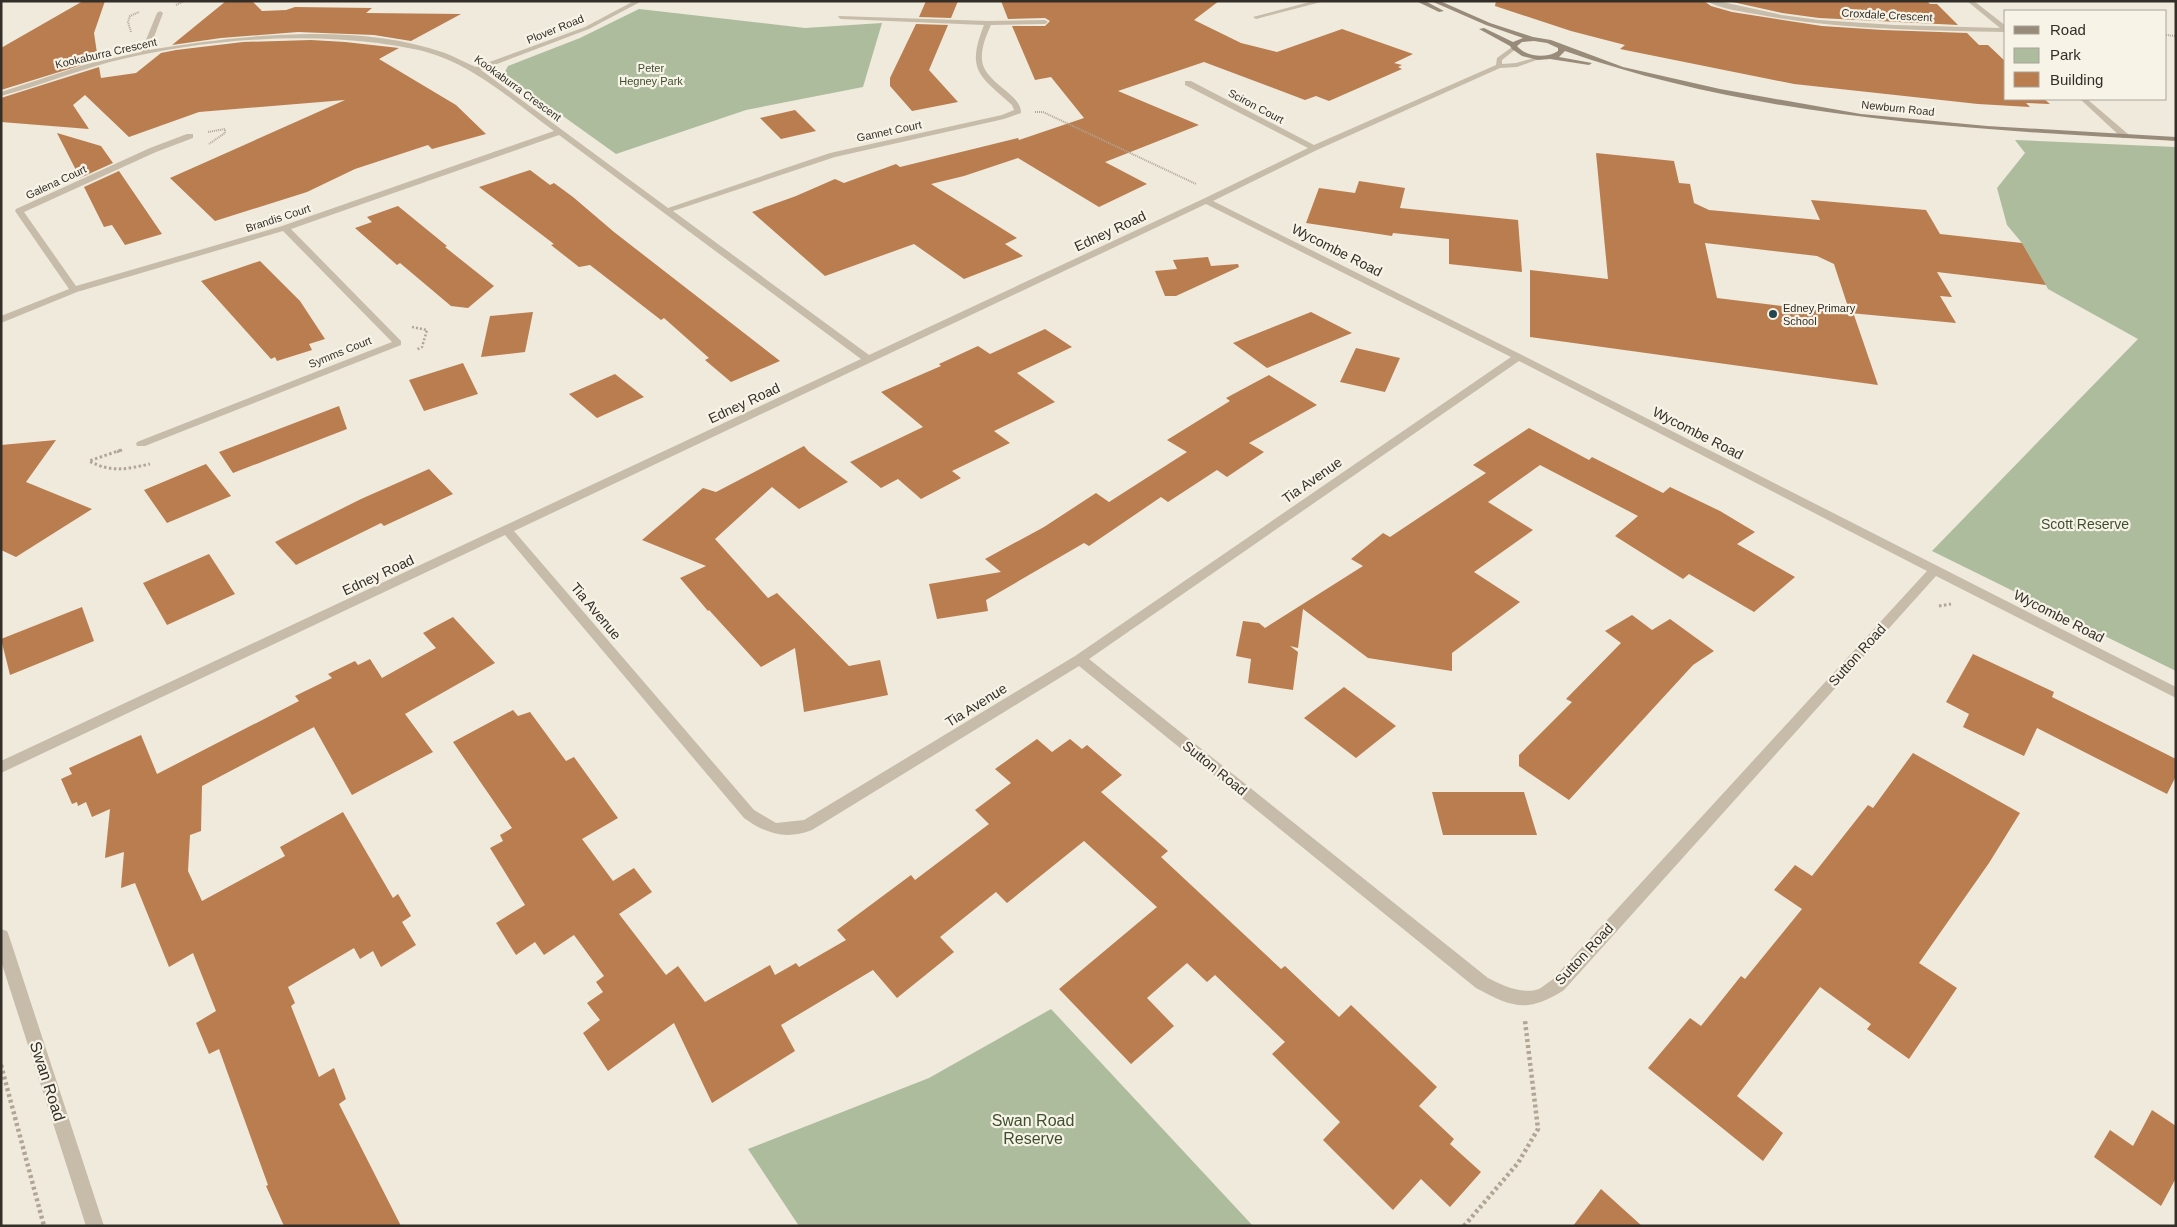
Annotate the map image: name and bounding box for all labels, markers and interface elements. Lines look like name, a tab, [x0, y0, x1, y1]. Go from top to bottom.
street label: Croxdale Crescent	[1841, 7, 1933, 23]
legend	[2004, 10, 2167, 100]
street label: Plover Road	[525, 12, 585, 46]
text: Road	[2050, 21, 2086, 38]
street label: Kookaburra Crescent	[54, 35, 158, 71]
text: Park	[2050, 46, 2081, 63]
street label: Kookaburra Crescent	[472, 53, 564, 123]
park label: Peter Hegney Park	[619, 62, 683, 87]
text: Building	[2050, 71, 2103, 88]
street label: Sciron Court	[1226, 86, 1286, 126]
street label: Newburn Road	[1861, 98, 1935, 118]
street label: Gannet Court	[855, 118, 923, 144]
street label: Galena Court	[24, 163, 88, 201]
street label: Brandis Court	[244, 202, 312, 234]
street label: Edney Road	[1072, 207, 1148, 255]
street label: Wycombe Road	[1289, 220, 1385, 280]
place label: Edney Primary School	[1783, 302, 1856, 327]
marker: Edney Primary School	[1767, 308, 1779, 320]
street label: Symms Court	[307, 334, 373, 370]
street label: Edney Road	[706, 379, 782, 427]
street label: Wycombe Road	[1650, 403, 1746, 463]
street label: Tia Avenue	[1279, 453, 1345, 506]
park label: Scott Reserve	[2041, 516, 2129, 532]
street label: Edney Road	[340, 551, 416, 599]
street label: Tia Avenue	[568, 579, 625, 643]
street label: Wycombe Road	[2011, 586, 2107, 646]
street label: Sutton Road	[1825, 621, 1889, 689]
street label: Tia Avenue	[942, 680, 1010, 730]
street label: Sutton Road	[1180, 737, 1250, 799]
street label: Sutton Road	[1552, 920, 1616, 988]
street label: Swan Road	[27, 1039, 68, 1123]
park label: Swan Road Reserve	[992, 1112, 1074, 1147]

